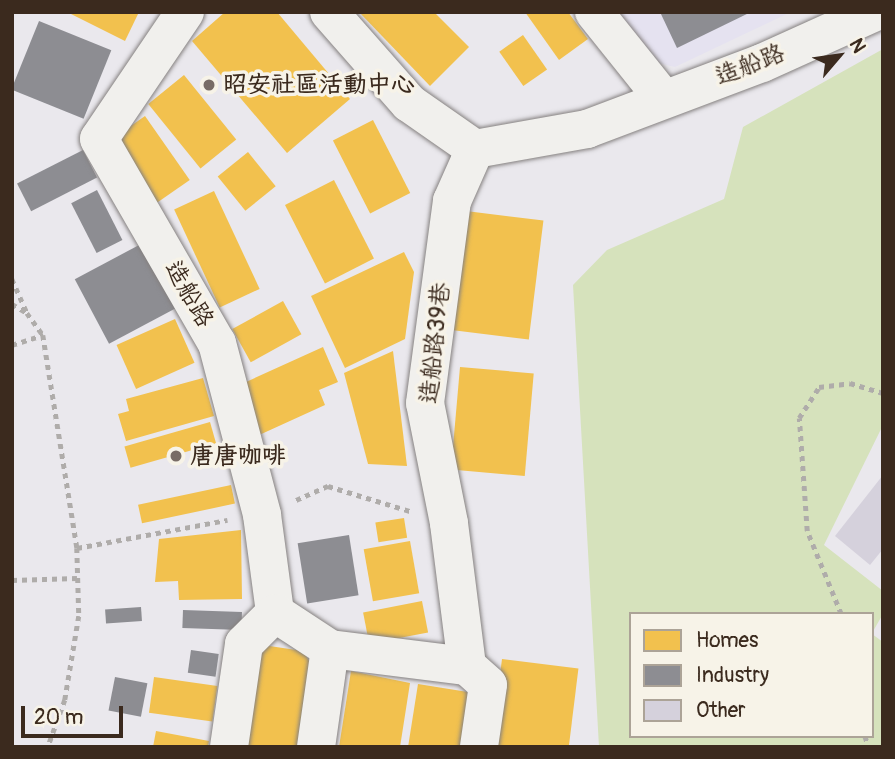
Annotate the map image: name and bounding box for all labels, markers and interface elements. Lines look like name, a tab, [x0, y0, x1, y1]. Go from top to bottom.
north arrow	[804, 21, 874, 91]
text: N	[844, 34, 871, 57]
street label: 造船路	[711, 39, 789, 91]
place label: 昭安社區活動中心	[223, 71, 415, 99]
marker: 昭安社區活動中心	[201, 77, 217, 93]
street label: 造船路	[159, 256, 219, 332]
street label: 造船路39巷	[414, 281, 456, 405]
place label: 唐唐咖啡	[190, 442, 286, 470]
marker: 唐唐咖啡	[168, 448, 184, 464]
legend	[629, 612, 874, 738]
text: Homes	[696, 627, 758, 654]
text: Industry	[696, 662, 769, 689]
scale bar	[24, 692, 126, 736]
text: Other	[696, 697, 746, 724]
text: 20 m	[34, 704, 83, 731]

